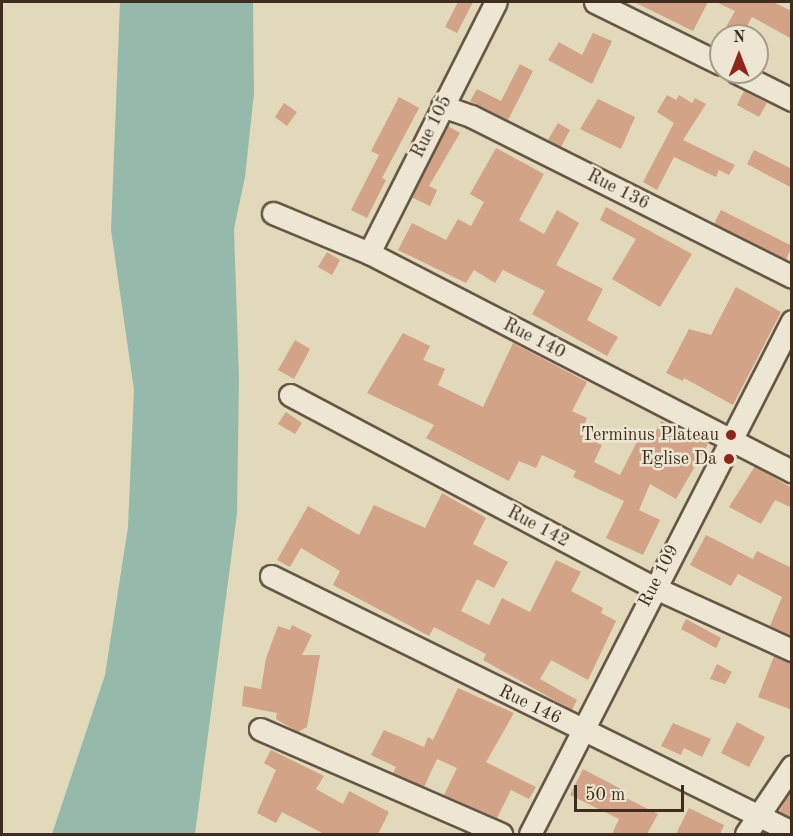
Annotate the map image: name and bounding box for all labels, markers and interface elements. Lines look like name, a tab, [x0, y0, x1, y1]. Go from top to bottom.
north arrow	[709, 24, 769, 84]
text: N	[733, 30, 745, 46]
street label: Rue 105	[407, 92, 457, 162]
street label: Rue 136	[583, 165, 653, 215]
street label: Rue 140	[499, 314, 569, 364]
place label: Terminus Plateau	[581, 424, 719, 446]
marker: Terminus Plateau	[724, 428, 738, 442]
place label: Eglise Da	[641, 448, 717, 470]
marker: Eglise Da	[722, 452, 736, 466]
street label: Rue 142	[503, 502, 573, 552]
street label: Rue 109	[634, 541, 684, 611]
street label: Rue 146	[495, 681, 565, 729]
scale bar	[577, 773, 686, 811]
text: 50 m	[585, 786, 625, 804]

